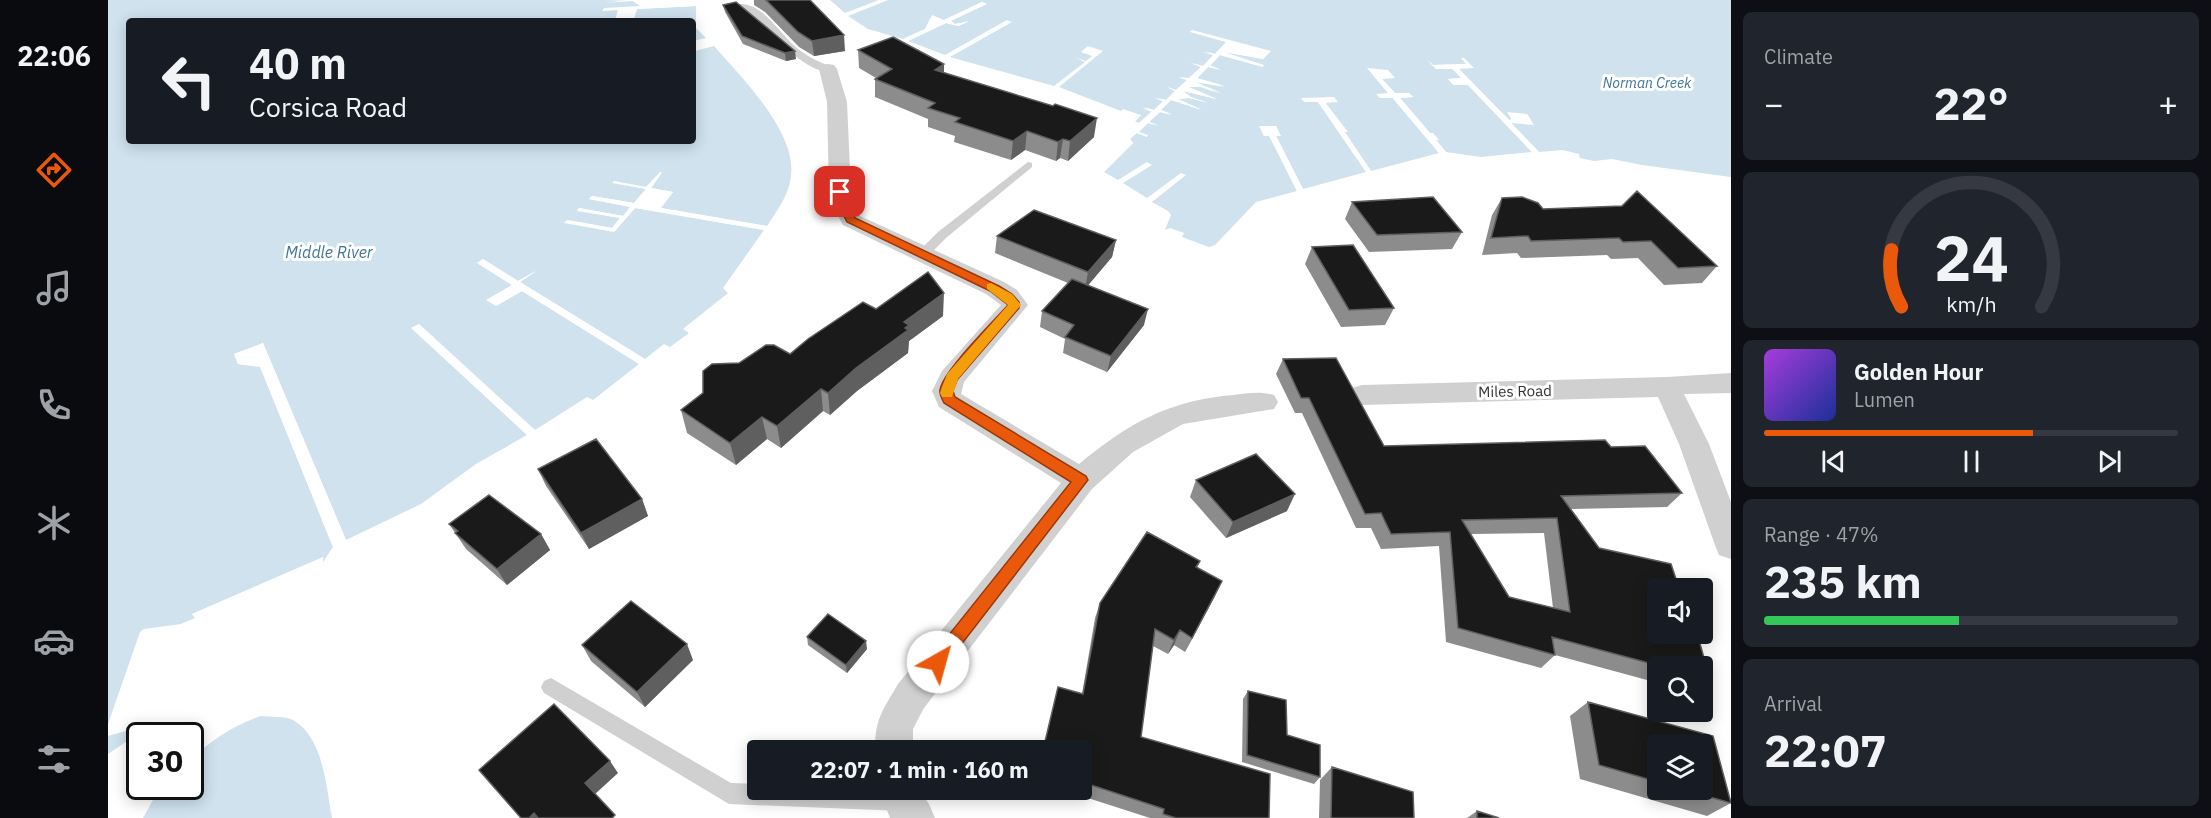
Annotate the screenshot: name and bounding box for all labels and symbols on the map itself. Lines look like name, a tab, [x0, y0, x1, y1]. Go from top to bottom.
water label: Norman Creek	[1603, 74, 1692, 92]
pin	[814, 166, 865, 217]
water label: Middle River	[285, 242, 374, 262]
street label: Miles Road	[1478, 381, 1552, 401]
position arrow	[906, 630, 970, 694]
speed limit sign: 30	[126, 722, 204, 800]

